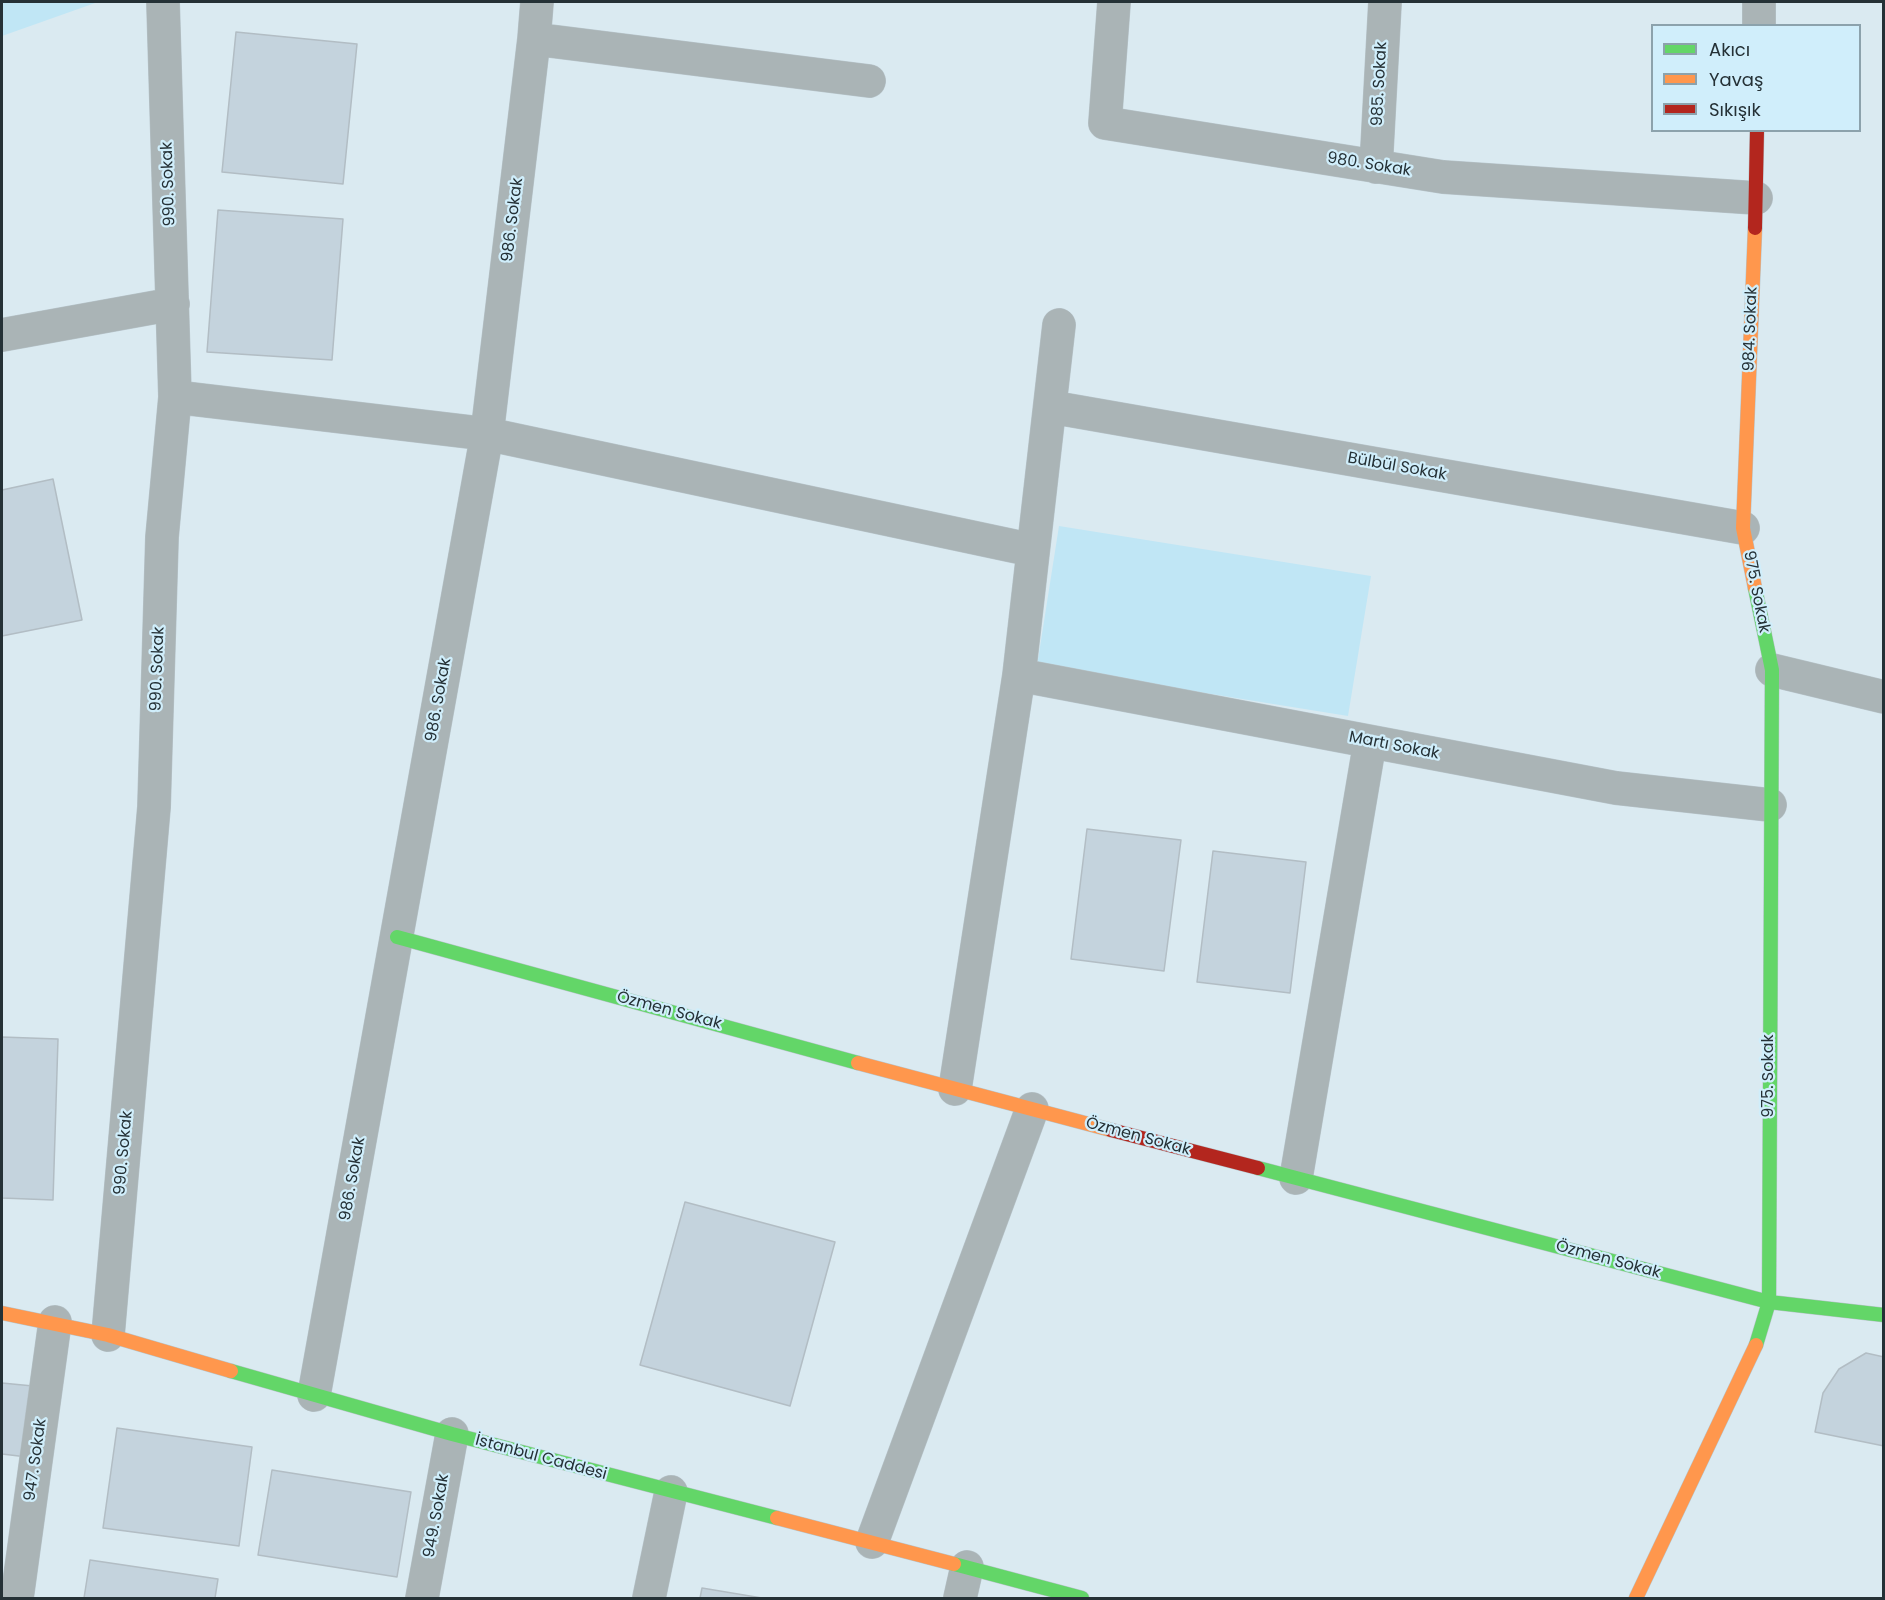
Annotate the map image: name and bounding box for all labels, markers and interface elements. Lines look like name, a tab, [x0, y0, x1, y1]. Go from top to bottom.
legend	[1651, 24, 1861, 132]
text: Akıcı	[1709, 37, 1750, 62]
street label: 985. Sokak	[1368, 41, 1392, 127]
text: Yavaş	[1709, 67, 1763, 92]
text: Sıkışık	[1709, 97, 1761, 122]
street label: 990. Sokak	[158, 141, 180, 227]
street label: 980. Sokak	[1326, 149, 1412, 181]
street label: 986. Sokak	[498, 177, 528, 263]
street label: 984. Sokak	[1740, 286, 1762, 372]
street label: Bülbül Sokak	[1346, 449, 1448, 485]
street label: 975. Sokak	[1739, 549, 1773, 635]
street label: 990. Sokak	[147, 626, 169, 712]
street label: 986. Sokak	[422, 657, 456, 743]
street label: Martı Sokak	[1347, 728, 1441, 764]
street label: Özmen Sokak	[615, 988, 723, 1034]
street label: 975. Sokak	[1759, 1034, 1779, 1118]
street label: 990. Sokak	[111, 1110, 137, 1196]
street label: Özmen Sokak	[1084, 1114, 1192, 1160]
street label: 986. Sokak	[336, 1136, 370, 1222]
street label: Özmen Sokak	[1554, 1237, 1662, 1283]
street label: 947. Sokak	[21, 1417, 51, 1503]
street label: İstanbul Caddesi	[473, 1431, 609, 1485]
street label: 949. Sokak	[420, 1473, 454, 1559]

